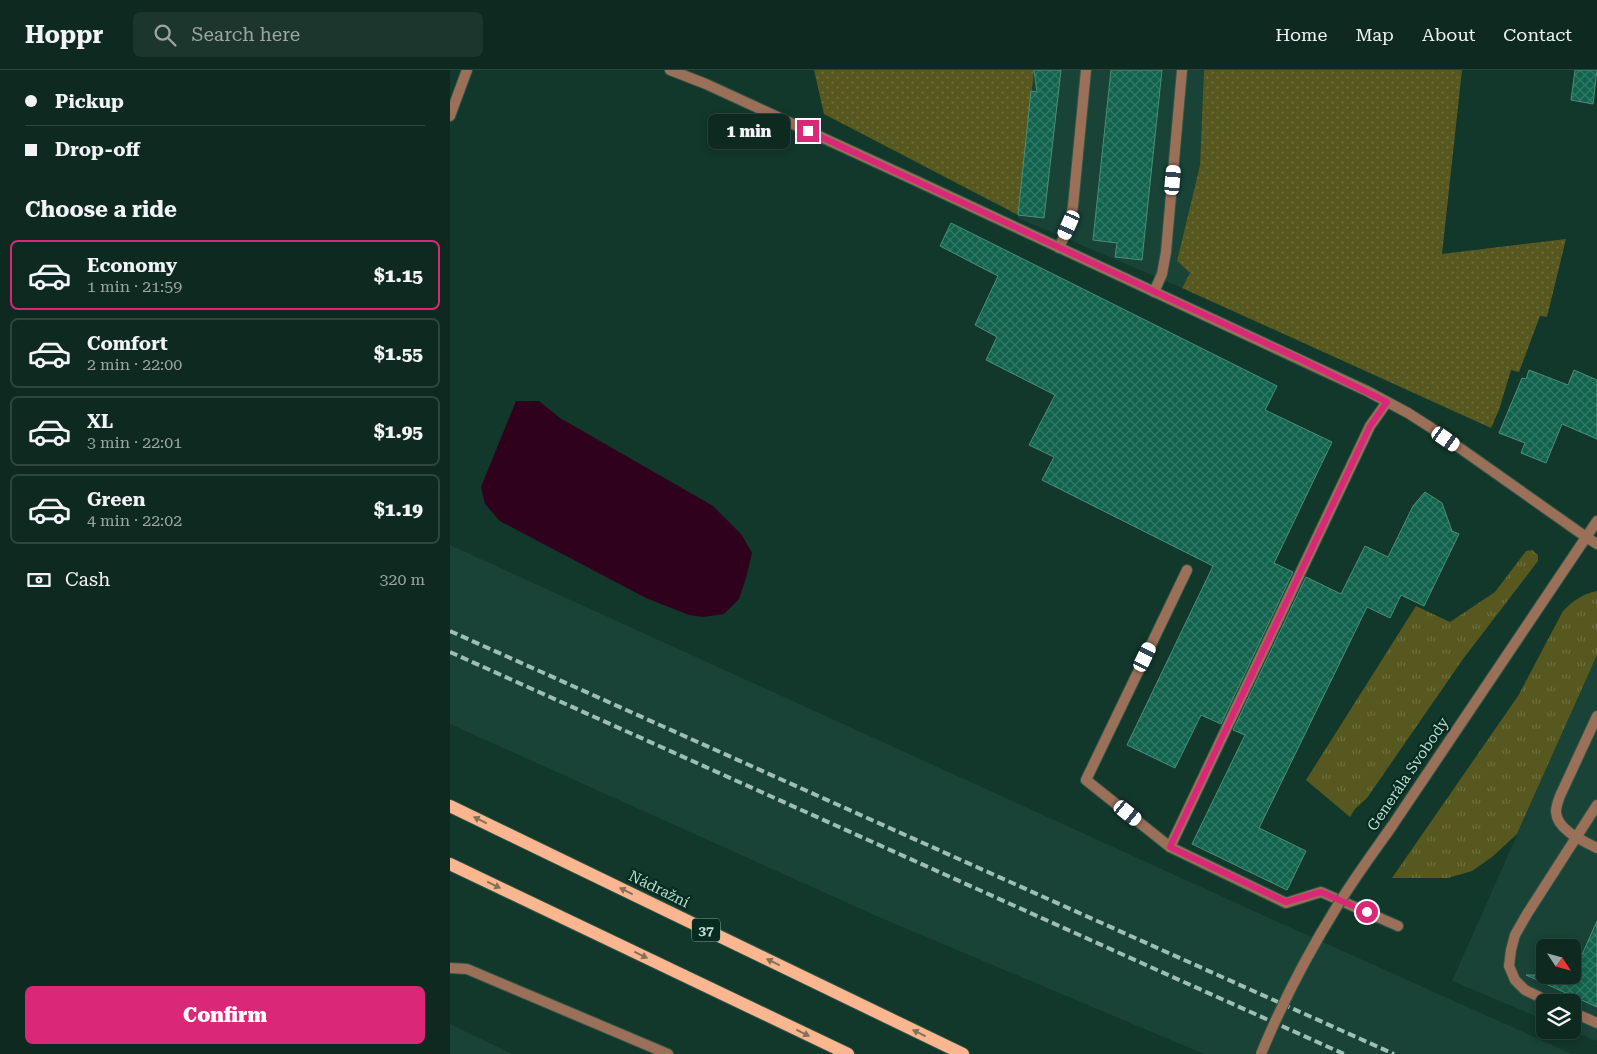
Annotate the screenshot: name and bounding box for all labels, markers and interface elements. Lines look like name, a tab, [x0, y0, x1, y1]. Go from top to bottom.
search box	[133, 12, 483, 57]
text: Hoppr	[25, 21, 103, 49]
icon: search	[151, 21, 179, 49]
text: Search here	[191, 23, 300, 46]
text: Home	[1275, 24, 1327, 45]
text: Map	[1355, 24, 1394, 45]
text: About	[1422, 24, 1475, 45]
text: Contact	[1503, 24, 1572, 45]
text: Pickup	[55, 90, 124, 113]
callout: 1 min	[708, 114, 790, 148]
route end	[797, 120, 819, 142]
text: 1 min	[727, 122, 771, 141]
text: Drop-off	[55, 138, 140, 161]
car	[1164, 164, 1181, 196]
text: Choose a ride	[25, 197, 177, 222]
car	[1056, 208, 1081, 242]
icon: car	[27, 253, 72, 298]
text: Economy	[87, 254, 177, 277]
text: $1.15	[374, 264, 423, 287]
text: 1 min · 21:59	[87, 277, 182, 296]
icon: car	[27, 331, 72, 376]
text: Comfort	[87, 332, 168, 355]
text: $1.55	[374, 342, 423, 365]
text: 2 min · 22:00	[87, 355, 182, 374]
icon: car	[27, 409, 72, 454]
text: XL	[87, 410, 113, 433]
text: $1.95	[374, 420, 423, 443]
car	[1429, 424, 1462, 454]
text: 3 min · 22:01	[87, 433, 182, 452]
icon: car	[27, 487, 72, 532]
text: Green	[87, 488, 145, 511]
text: $1.19	[374, 498, 423, 521]
text: 4 min · 22:02	[87, 511, 182, 530]
icon: cash	[25, 566, 53, 594]
text: Cash	[65, 568, 110, 591]
text: 320 m	[379, 570, 425, 589]
car	[1131, 640, 1158, 674]
street label: Generála Svobody	[1363, 714, 1453, 834]
car	[1111, 798, 1144, 828]
one-way arrow	[473, 816, 487, 824]
street label: Nádražní	[626, 867, 692, 911]
one-way arrow	[487, 881, 501, 889]
one-way arrow	[619, 887, 633, 895]
route start	[1356, 901, 1378, 923]
road number: 37	[692, 918, 720, 942]
north arrow	[1536, 939, 1581, 984]
map controls	[1536, 939, 1581, 1039]
one-way arrow	[633, 951, 648, 959]
one-way arrow	[765, 958, 780, 966]
button: Confirm	[25, 986, 425, 1044]
button: layers	[1536, 994, 1581, 1039]
one-way arrow	[796, 1029, 810, 1037]
one-way arrow	[912, 1029, 926, 1037]

